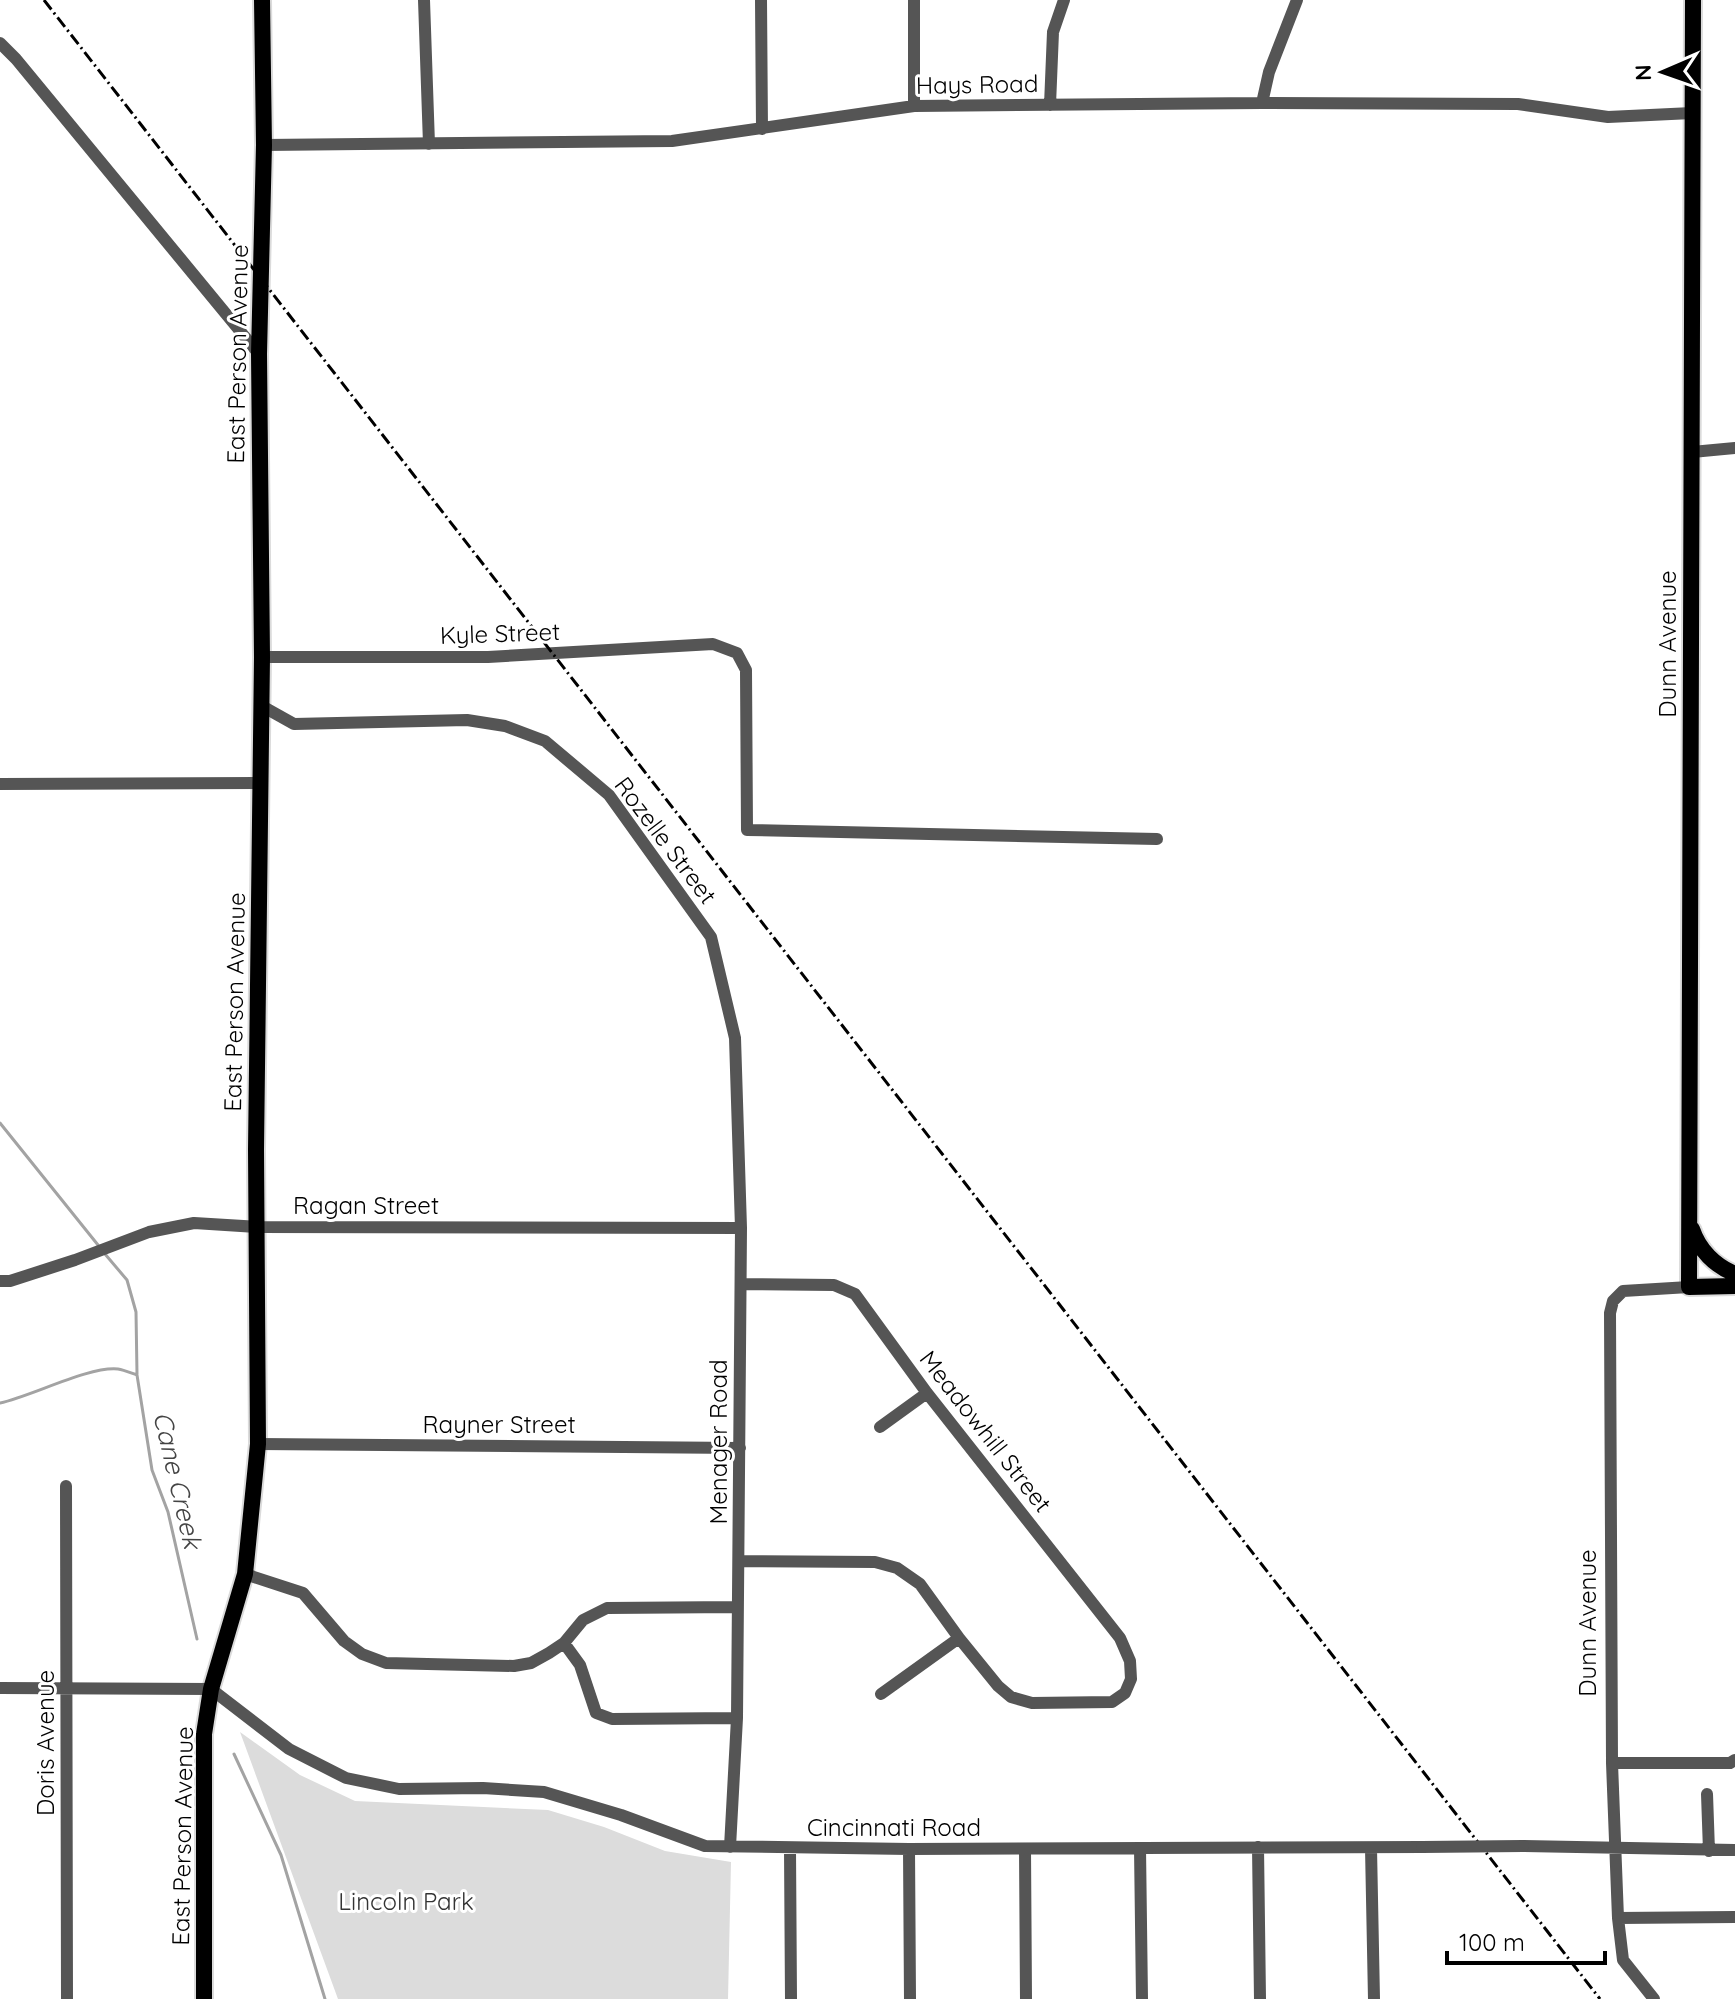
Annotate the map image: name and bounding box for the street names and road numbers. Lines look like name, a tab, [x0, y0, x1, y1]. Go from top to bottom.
street label: Hays Road	[915, 68, 1039, 100]
street label: East Person Avenue	[220, 244, 254, 464]
street label: Dunn Avenue	[1652, 570, 1682, 718]
street label: Kyle Street	[439, 616, 561, 650]
street label: Rozelle Street	[608, 770, 724, 910]
street label: East Person Avenue	[217, 892, 251, 1112]
street label: Ragan Street	[293, 1190, 439, 1220]
street label: Meadowhill Street	[914, 1344, 1058, 1518]
street label: Menager Road	[703, 1359, 733, 1525]
street label: Rayner Street	[422, 1409, 576, 1439]
street label: Dunn Avenue	[1572, 1549, 1602, 1697]
street label: Doris Avenue	[30, 1670, 60, 1816]
street label: East Person Avenue	[165, 1726, 199, 1946]
street label: Cincinnati Road	[807, 1812, 981, 1842]

